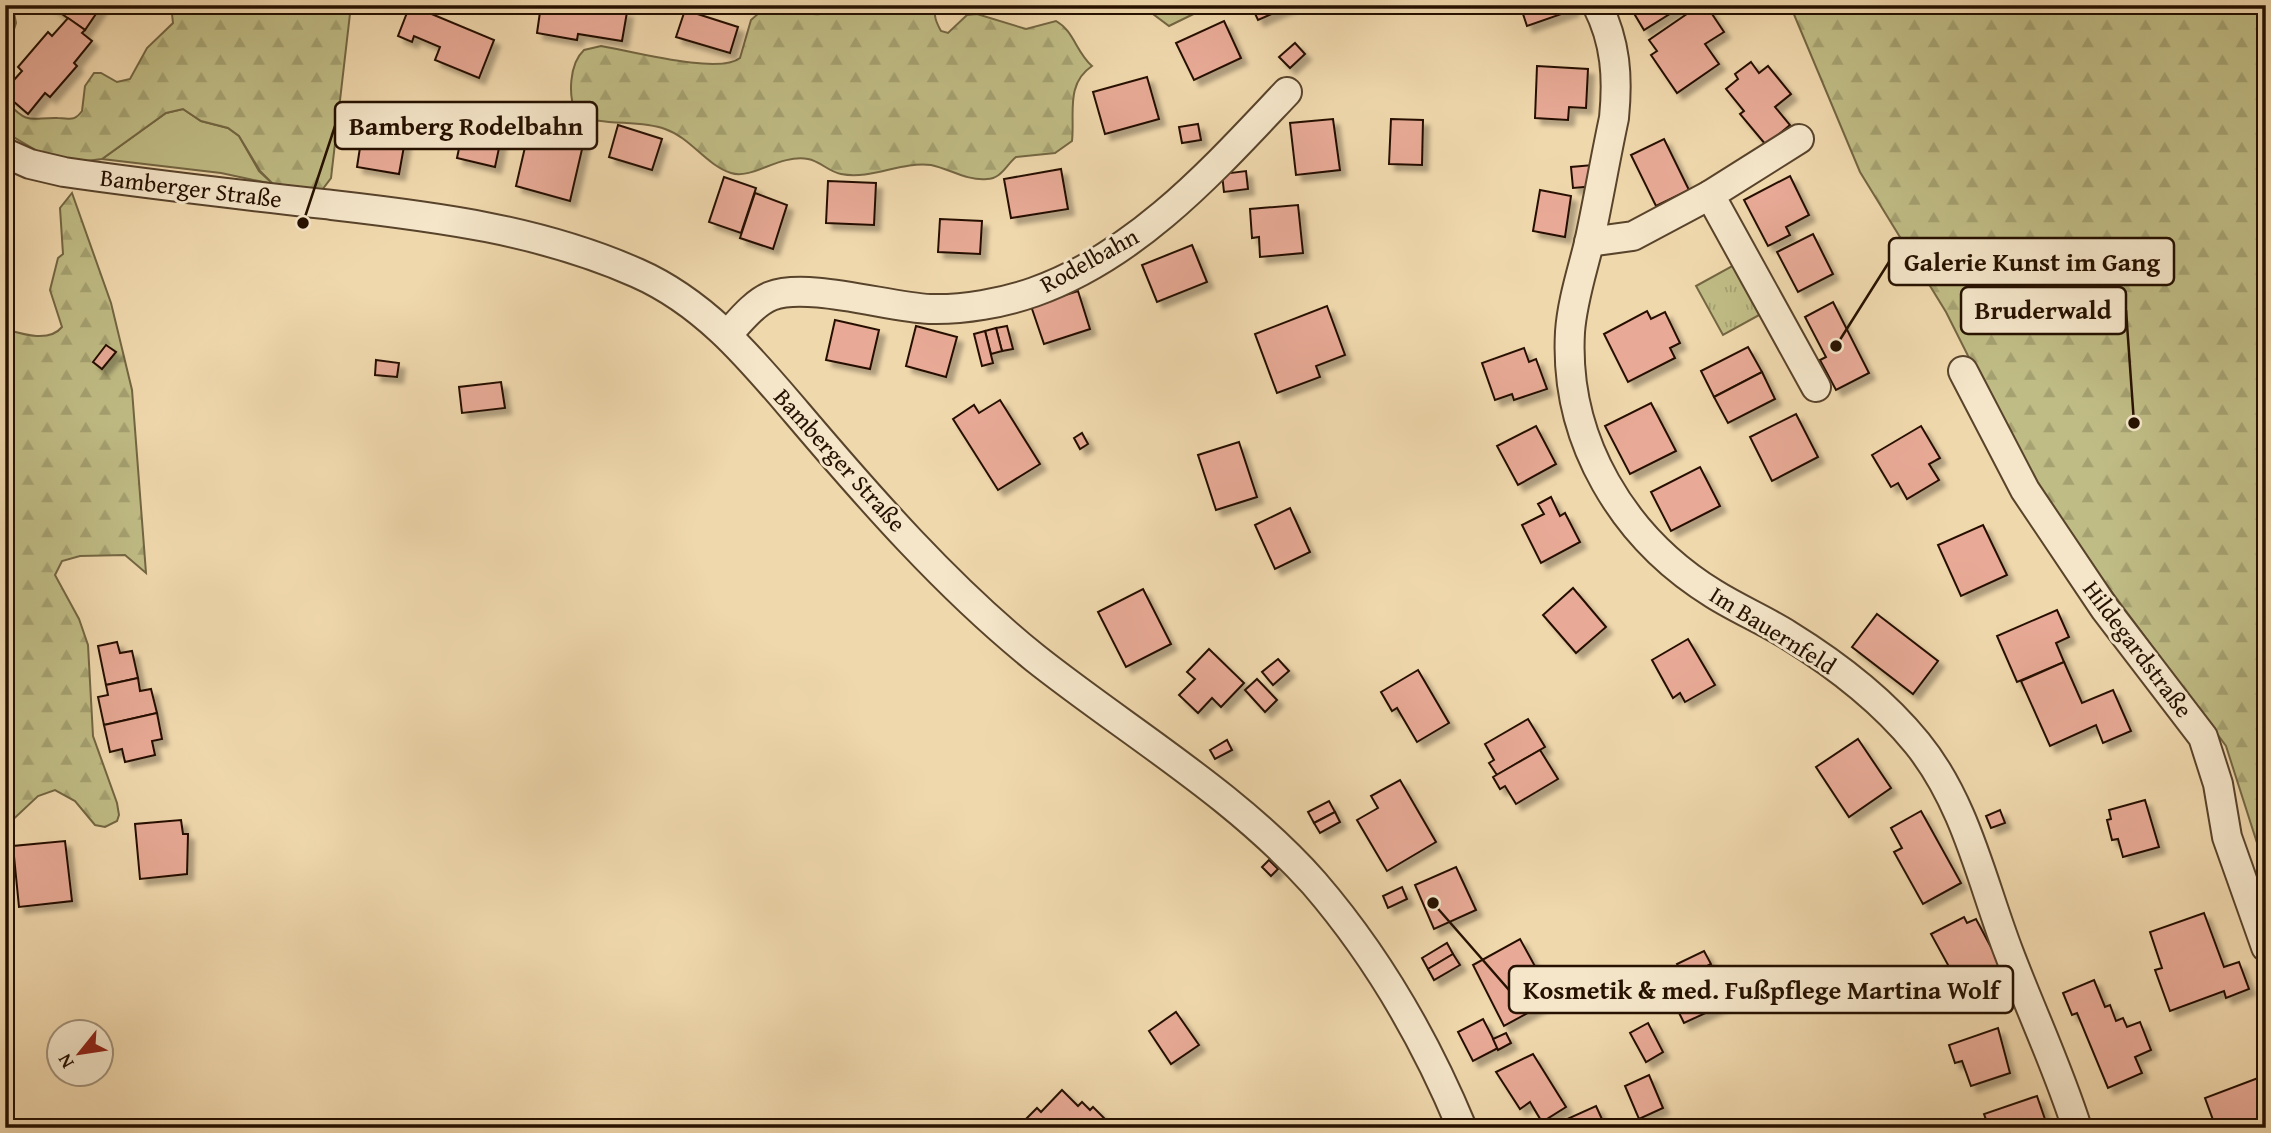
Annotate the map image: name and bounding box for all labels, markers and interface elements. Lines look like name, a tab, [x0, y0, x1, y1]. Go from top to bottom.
callout: Bamberg Rodelbahn	[335, 102, 597, 149]
text: Bamberg Rodelbahn	[349, 106, 584, 145]
street label: Bamberger Straße	[98, 159, 284, 217]
street label: Rodelbahn	[1033, 218, 1145, 301]
callout: Galerie Kunst im Gang	[1889, 238, 2174, 285]
text: Galerie Kunst im Gang	[1904, 242, 2160, 281]
callout: Bruderwald	[1961, 287, 2126, 334]
text: Bruderwald	[1974, 290, 2112, 329]
street label: Bamberger Straße	[766, 380, 914, 540]
street label: Hildegardstraße	[2075, 573, 2201, 725]
street label: Im Bauernfeld	[1703, 577, 1843, 683]
callout: Kosmetik & med. Fußpflege Martina Wolf	[1509, 966, 2013, 1013]
text: Kosmetik & med. Fußpflege Martina Wolf	[1523, 970, 2002, 1009]
north arrow	[46, 1018, 116, 1088]
text: N	[50, 1049, 81, 1074]

